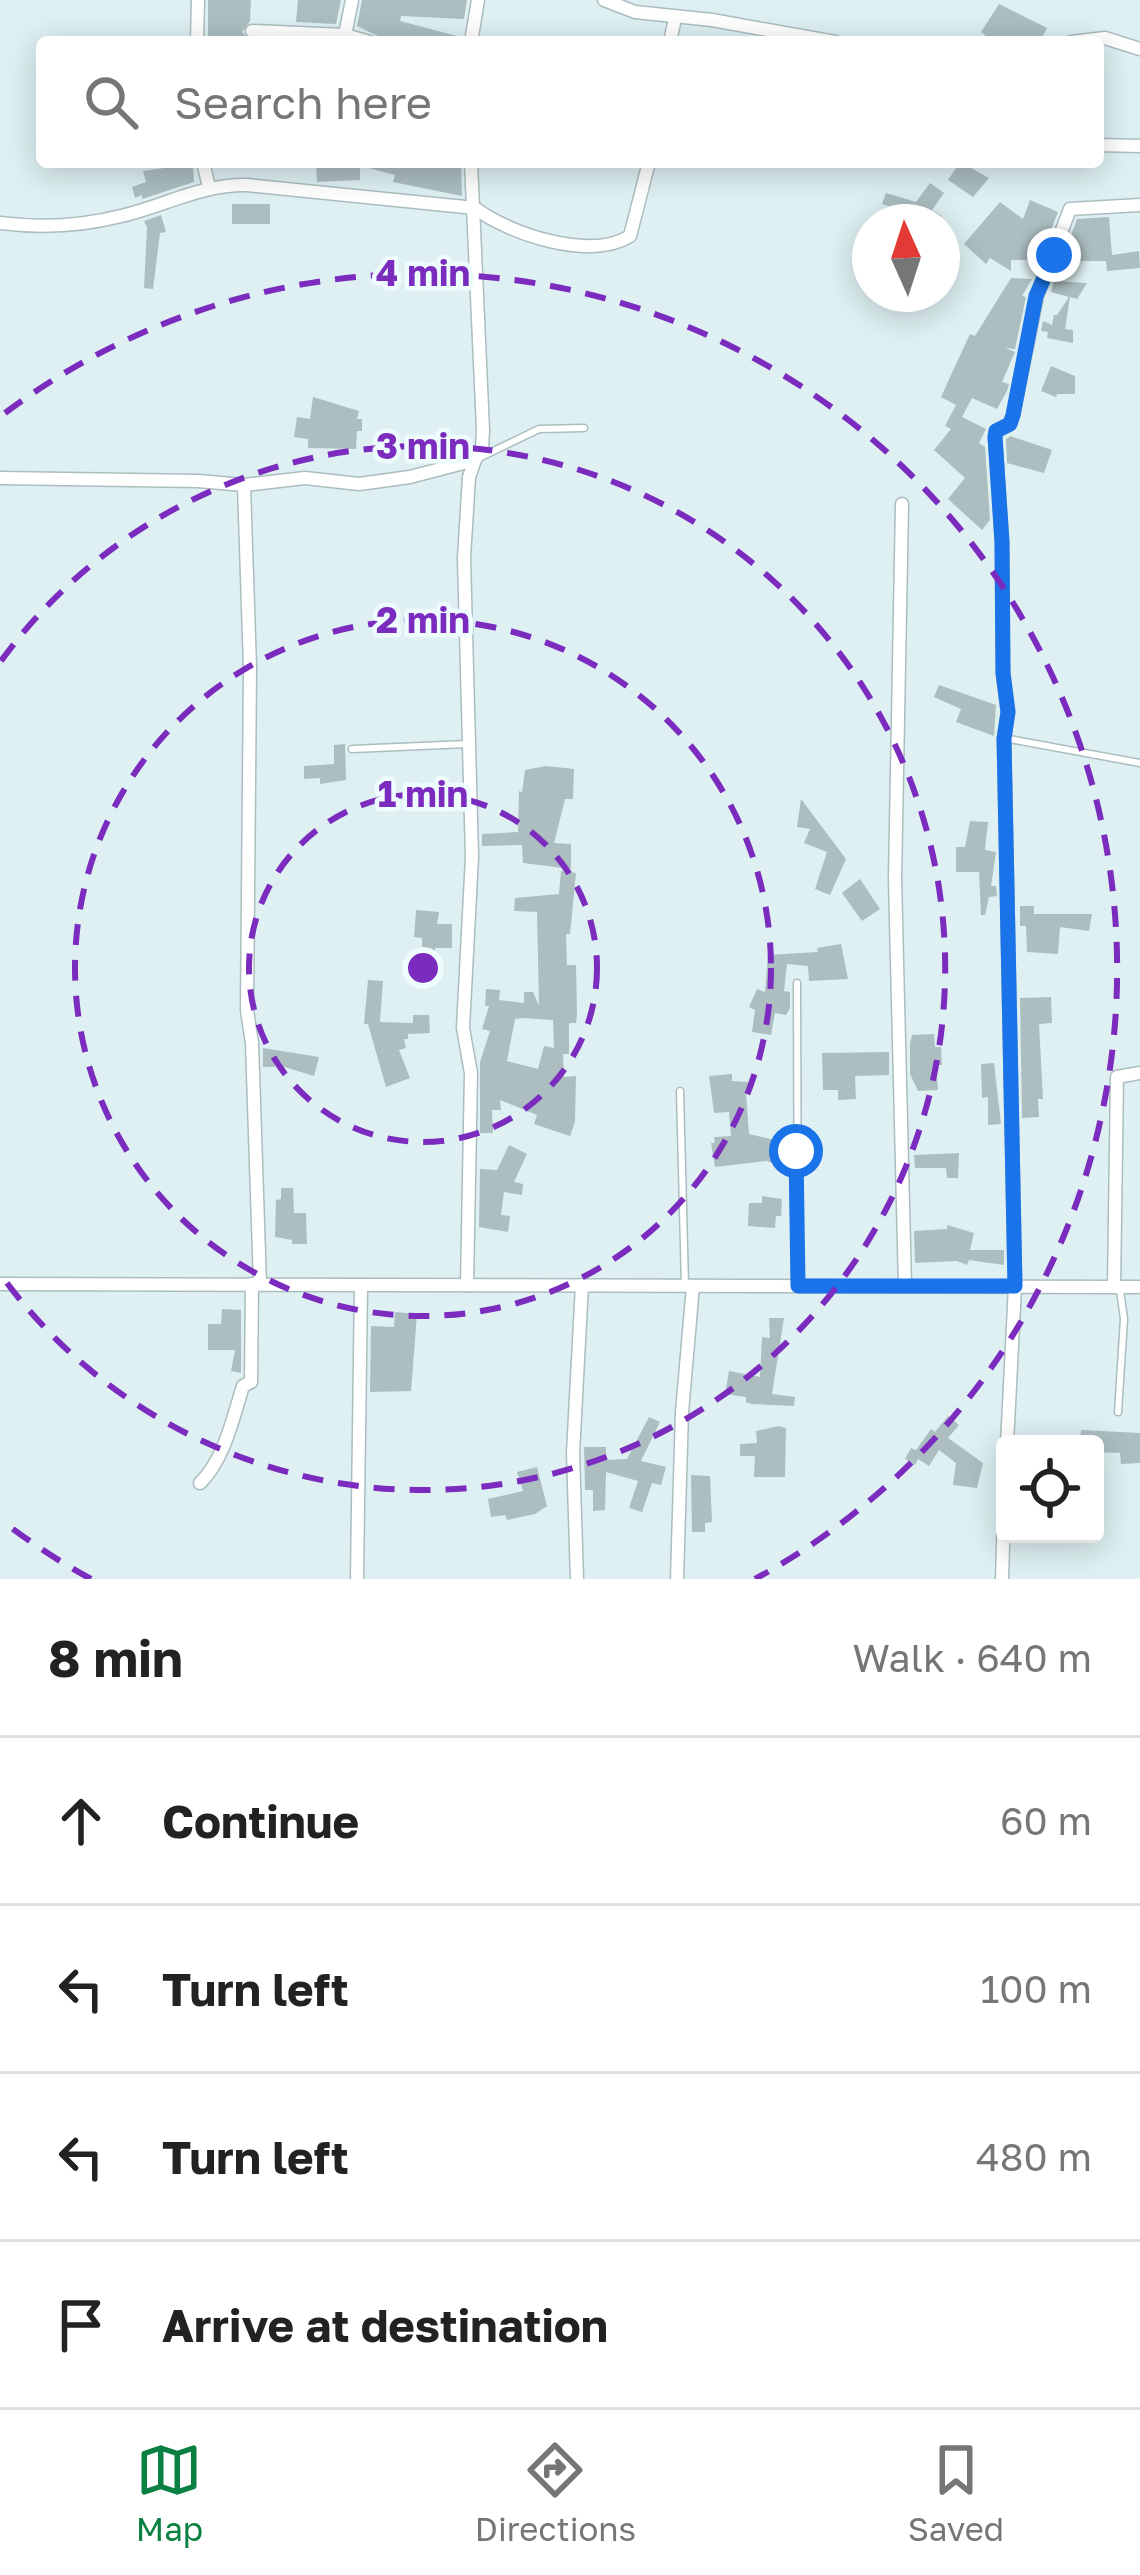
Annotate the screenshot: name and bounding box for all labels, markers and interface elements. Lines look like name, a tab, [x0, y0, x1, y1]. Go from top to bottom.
search box	[36, 36, 1104, 168]
icon: search	[78, 69, 144, 135]
text: Search here	[174, 75, 432, 129]
north arrow	[852, 204, 960, 312]
route end	[1027, 228, 1081, 282]
text: 4 min	[376, 251, 470, 294]
text: 3 min	[376, 424, 470, 467]
text: 2 min	[376, 598, 470, 641]
text: 1 min	[378, 772, 468, 815]
centre of rings	[402, 947, 444, 989]
route start	[769, 1124, 823, 1178]
map controls	[996, 1435, 1104, 1543]
button: locate	[996, 1435, 1104, 1543]
text: 8 min	[48, 1627, 183, 1688]
text: Walk · 640 m	[853, 1634, 1092, 1681]
icon: ahead	[48, 1788, 114, 1854]
text: Continue	[162, 1794, 359, 1848]
text: 60 m	[1000, 1797, 1092, 1844]
icon: left	[48, 1956, 114, 2022]
text: Turn left	[162, 1962, 349, 2016]
text: 100 m	[980, 1965, 1092, 2012]
icon: left	[48, 2124, 114, 2190]
text: Turn left	[162, 2130, 349, 2184]
text: 480 m	[976, 2133, 1092, 2180]
icon: arrive	[48, 2292, 114, 2358]
text: Arrive at destination	[162, 2298, 608, 2352]
tab: Map	[136, 2437, 203, 2548]
tab: Directions	[475, 2437, 636, 2548]
tab: Saved	[908, 2437, 1004, 2548]

